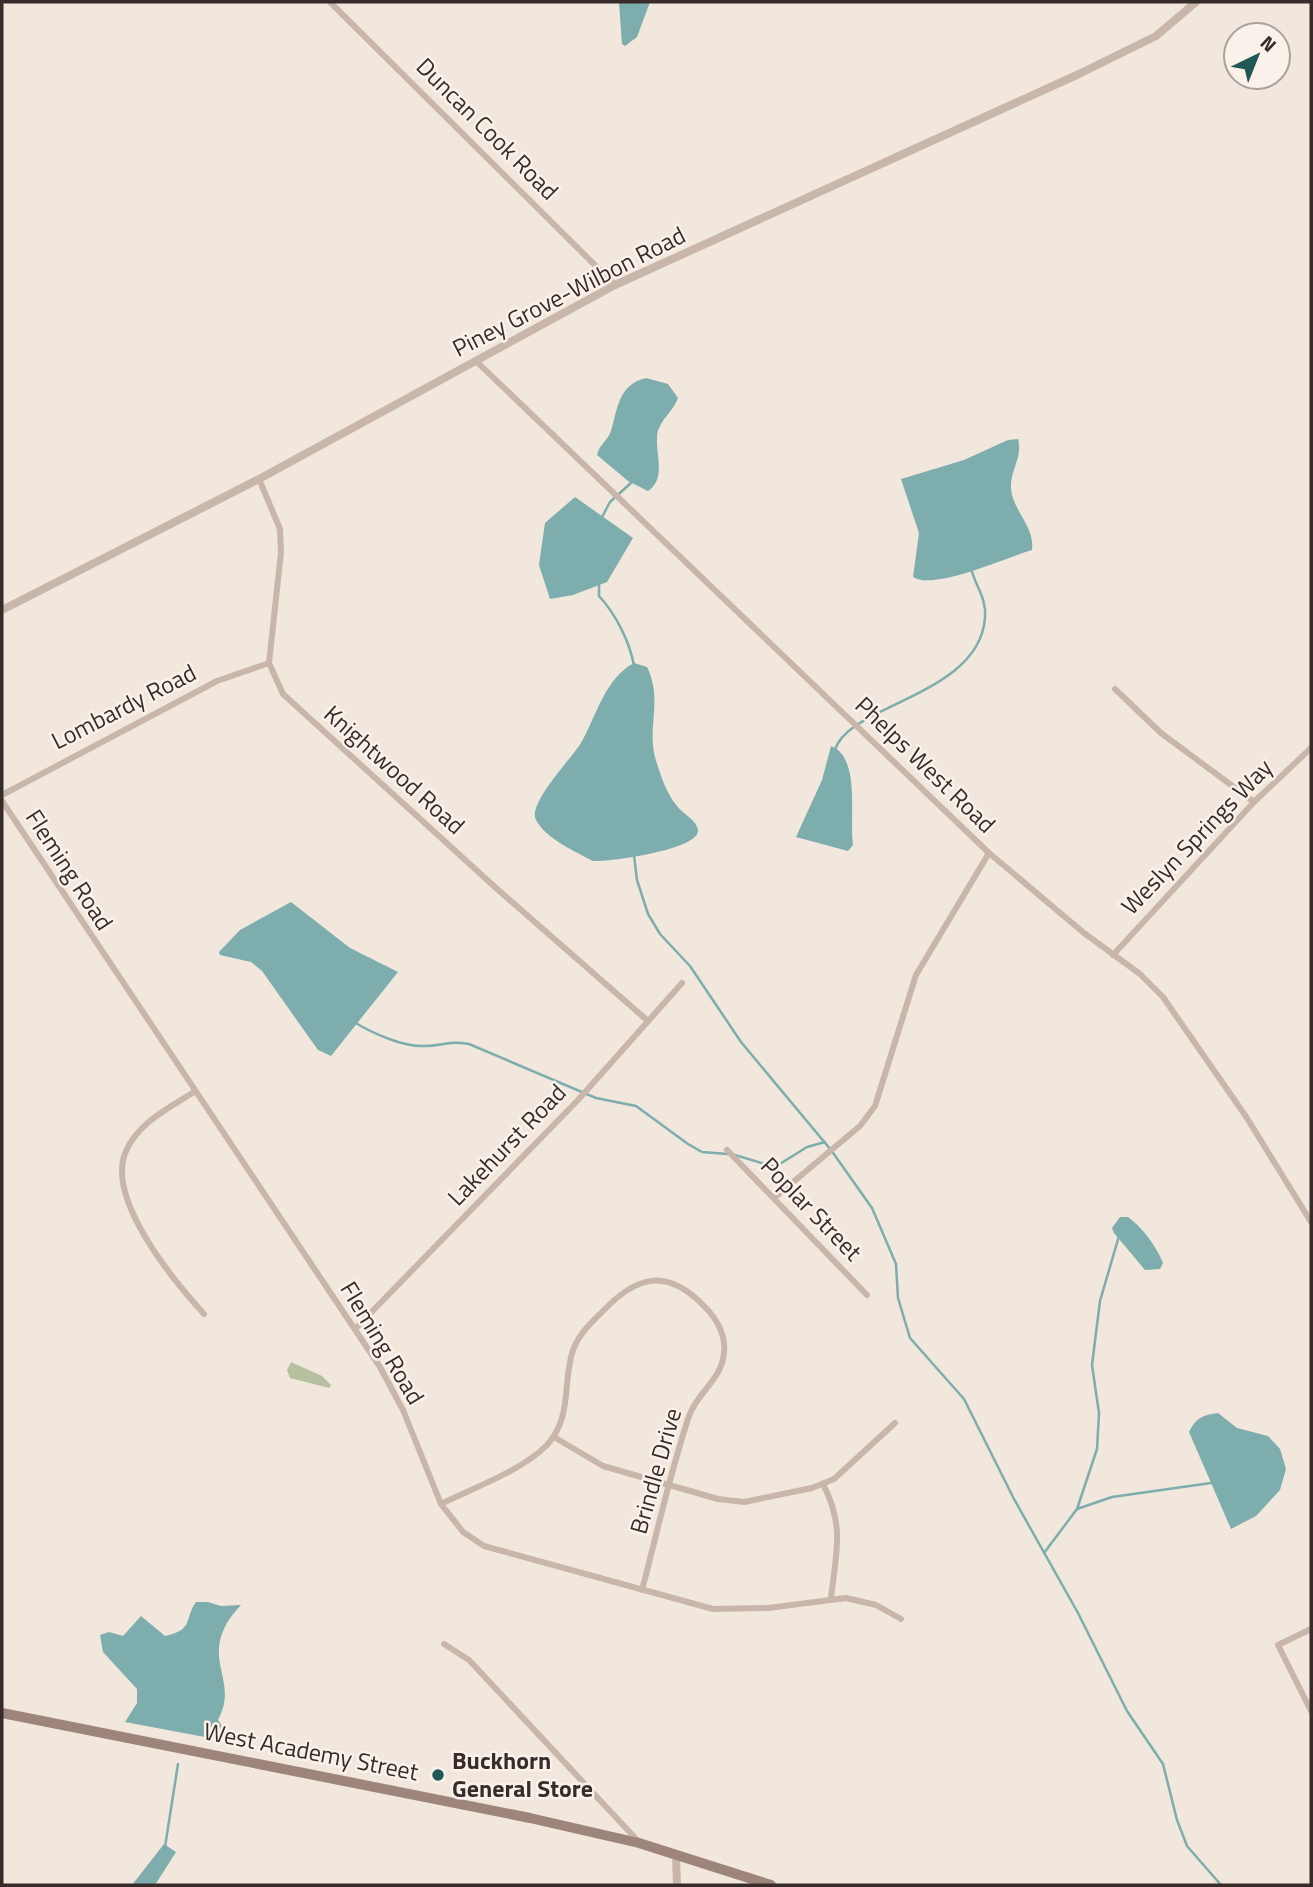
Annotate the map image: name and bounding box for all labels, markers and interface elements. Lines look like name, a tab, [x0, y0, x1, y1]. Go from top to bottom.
north arrow	[1222, 21, 1292, 91]
text: N	[1254, 28, 1284, 58]
street label: Duncan Cook Road	[408, 49, 567, 208]
street label: Piney Grove-Wilbon Road	[446, 217, 691, 366]
street label: Lombardy Road	[45, 654, 202, 758]
street label: Phelps West Road	[847, 688, 1004, 841]
street label: Knightwood Road	[316, 696, 473, 842]
street label: Weslyn Springs Way	[1112, 750, 1281, 922]
street label: Fleming Road	[17, 802, 123, 937]
street label: Lakehurst Road	[439, 1075, 574, 1213]
street label: Poplar Street	[753, 1148, 871, 1269]
street label: Fleming Road	[332, 1274, 434, 1411]
street label: Brindle Drive	[620, 1404, 690, 1538]
street label: West Academy Street	[201, 1713, 422, 1790]
place label: Buckhorn General Store	[452, 1742, 593, 1806]
marker: Buckhorn General Store	[430, 1767, 446, 1783]

